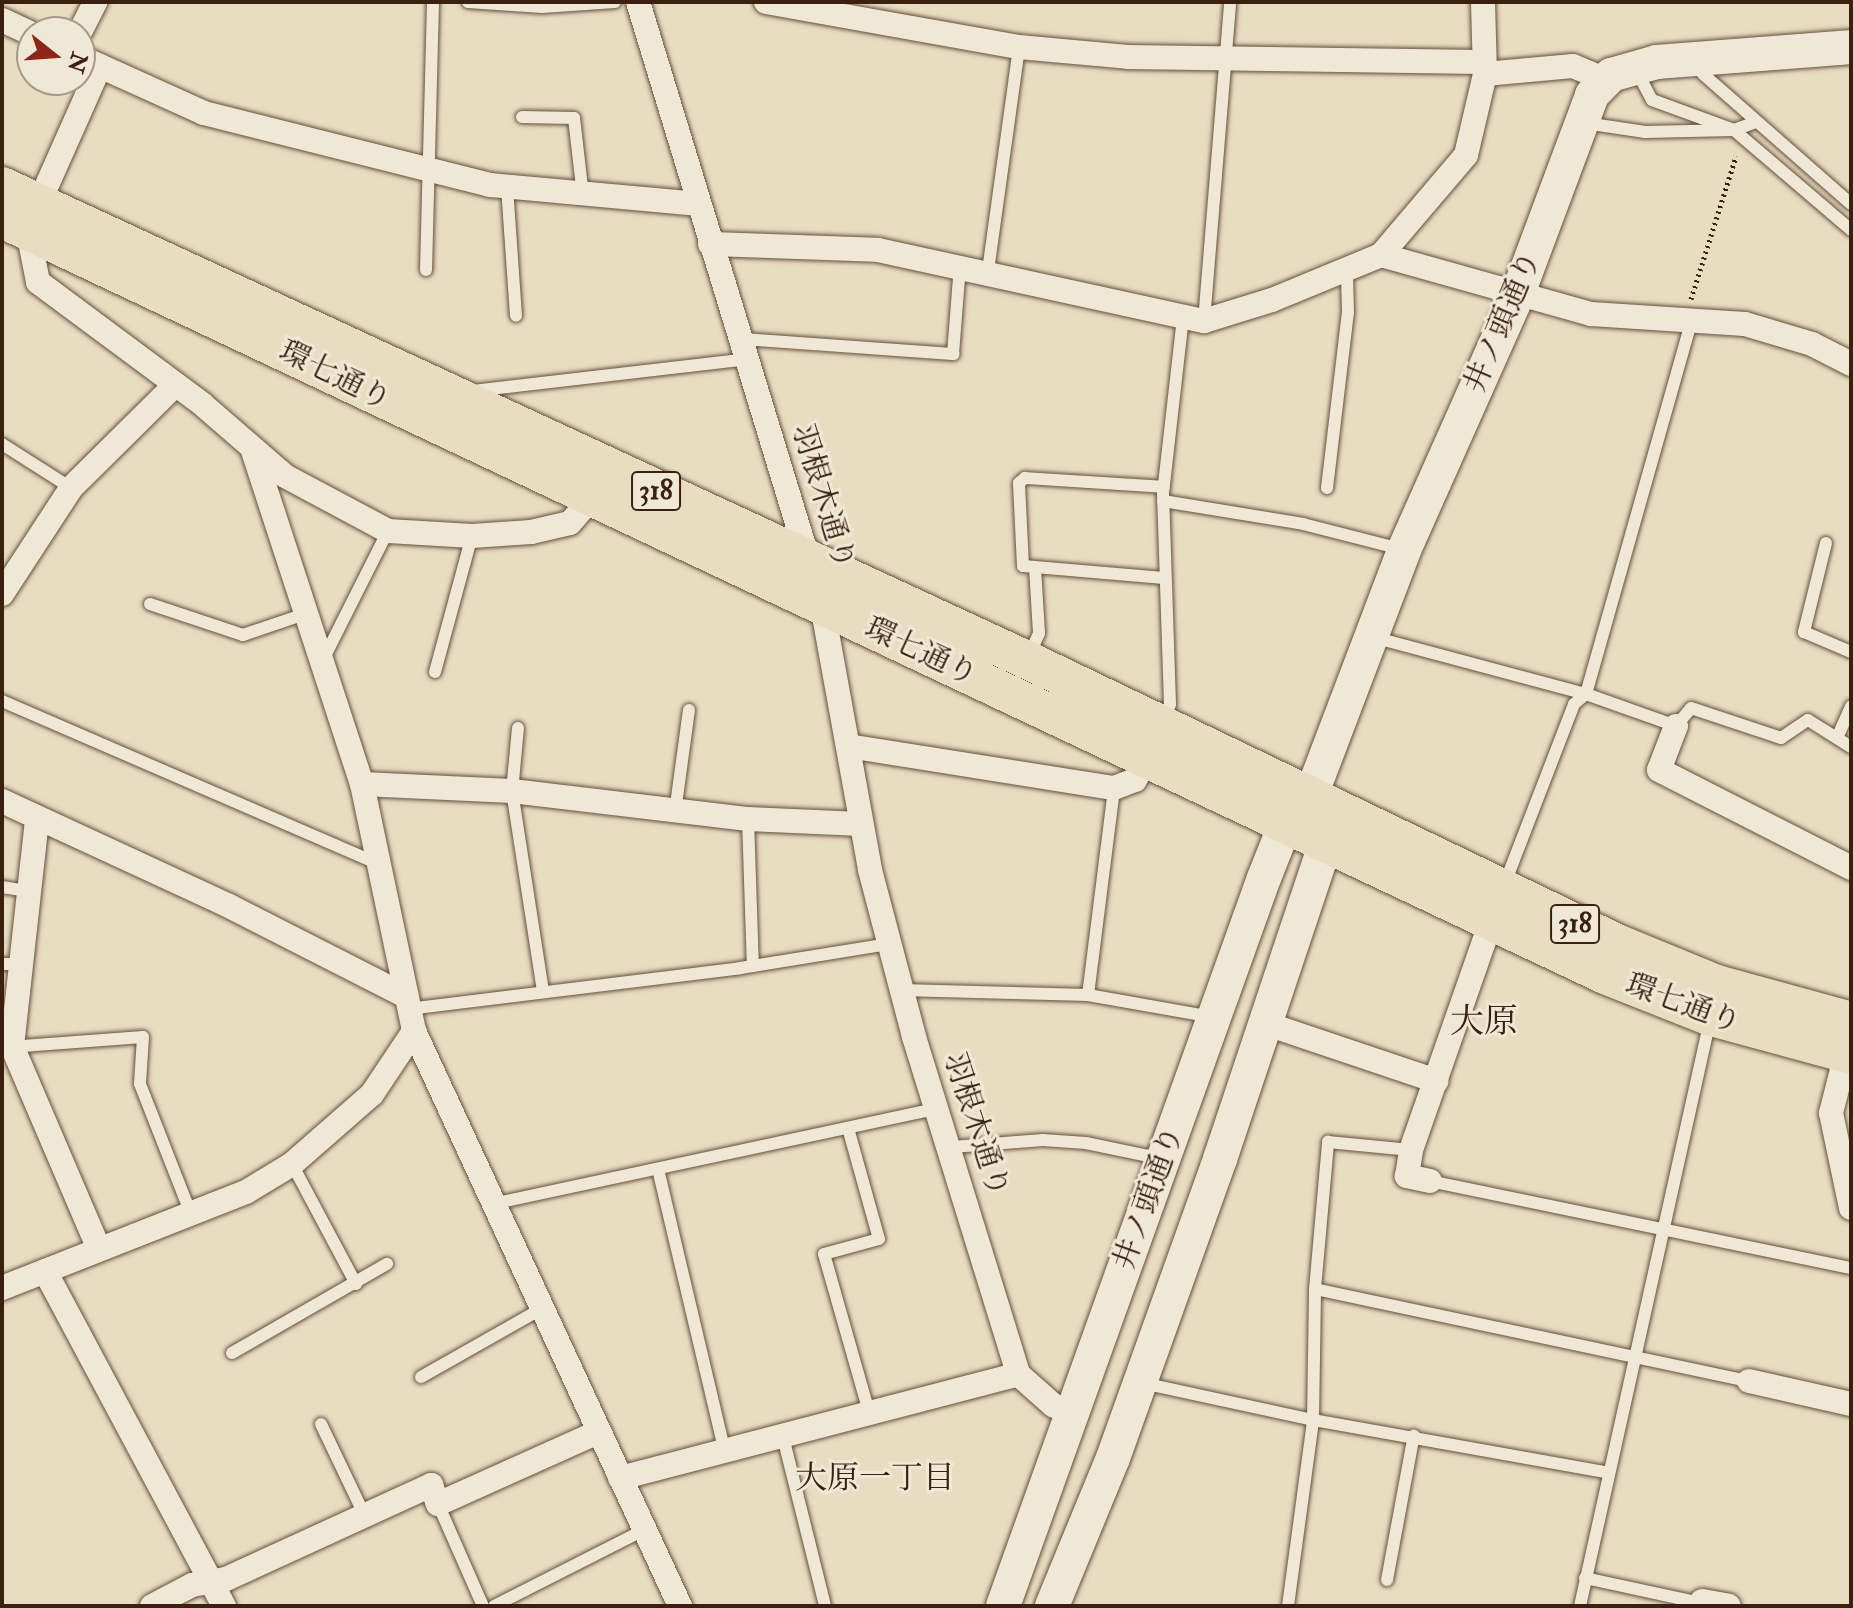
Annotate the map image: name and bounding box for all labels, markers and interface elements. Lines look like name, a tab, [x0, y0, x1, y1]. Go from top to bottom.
north arrow	[16, 16, 96, 96]
text: N	[61, 49, 93, 76]
street label: 井ノ頭通り	[1457, 246, 1549, 398]
street label: 環七通り	[273, 334, 397, 418]
street label: 羽根木通り	[784, 420, 862, 574]
road number: 318	[630, 467, 682, 515]
street label: 環七通り	[859, 610, 983, 694]
road number: 318	[1549, 900, 1601, 948]
street label: 環七通り	[1620, 967, 1746, 1041]
district label: 大原	[1450, 1002, 1518, 1042]
street label: 羽根木通り	[936, 1048, 1016, 1202]
street label: 井ノ頭通り	[1106, 1121, 1192, 1275]
district label: 大原一丁目	[795, 1459, 955, 1497]

